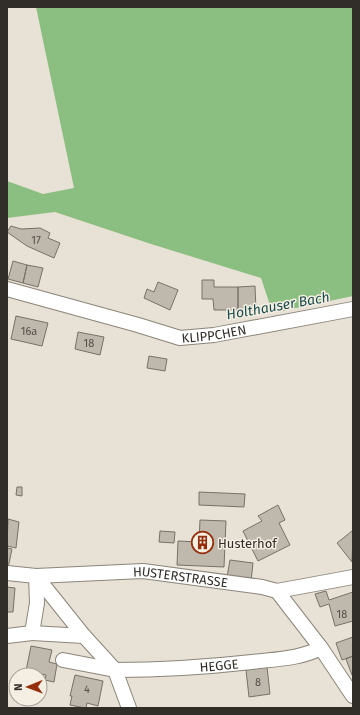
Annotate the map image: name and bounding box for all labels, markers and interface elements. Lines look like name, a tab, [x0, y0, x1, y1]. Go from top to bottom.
house number: 17	[31, 234, 41, 247]
water label: Holthauser Bach	[225, 289, 331, 323]
street label: KLIPPCHEN	[181, 322, 247, 345]
house number: 16a	[21, 325, 37, 338]
house number: 18	[84, 337, 94, 350]
building icon: Husterhof	[189, 530, 215, 556]
place label: Husterhof	[218, 536, 278, 551]
street label: HUSTERSTRASSE	[133, 563, 229, 590]
house number: 18	[337, 608, 347, 621]
street label: HEGGE	[199, 656, 239, 674]
north arrow	[8, 667, 48, 707]
house number: 8	[255, 676, 261, 689]
text: N	[12, 683, 25, 691]
house number: 4	[84, 683, 90, 696]

